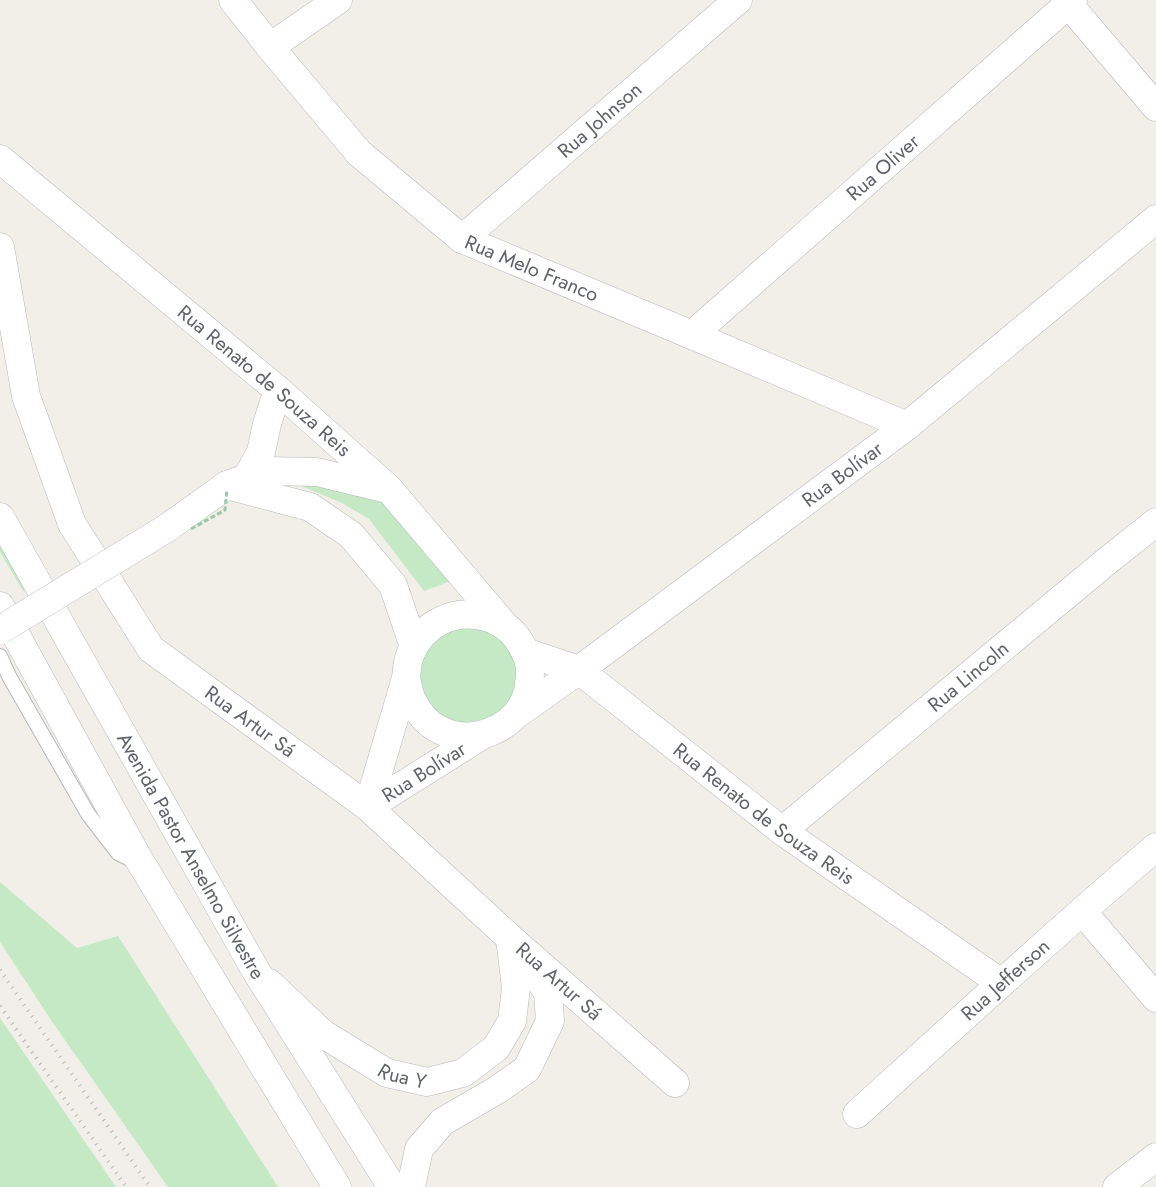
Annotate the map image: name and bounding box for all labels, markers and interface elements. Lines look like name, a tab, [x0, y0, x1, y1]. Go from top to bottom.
street label: Rua Johnson	[551, 75, 649, 165]
street label: Rua Oliver	[840, 127, 926, 208]
street label: Rua Melo Franco	[460, 228, 603, 309]
street label: Rua Renato de Souza Reis	[171, 298, 357, 464]
street label: Rua Bolívar	[796, 435, 889, 514]
street label: Rua Lincoln	[922, 634, 1015, 719]
street label: Rua Artur Sá	[199, 679, 302, 765]
street label: Avenida Pastor Anselmo Silvestre	[109, 727, 272, 985]
street label: Rua Bolívar	[376, 735, 472, 810]
street label: Rua Renato de Souza Reis	[667, 736, 860, 892]
street label: Rua Jefferson	[955, 932, 1056, 1028]
street label: Rua Artur Sá	[509, 935, 608, 1027]
street label: Rua Y	[372, 1057, 430, 1097]

